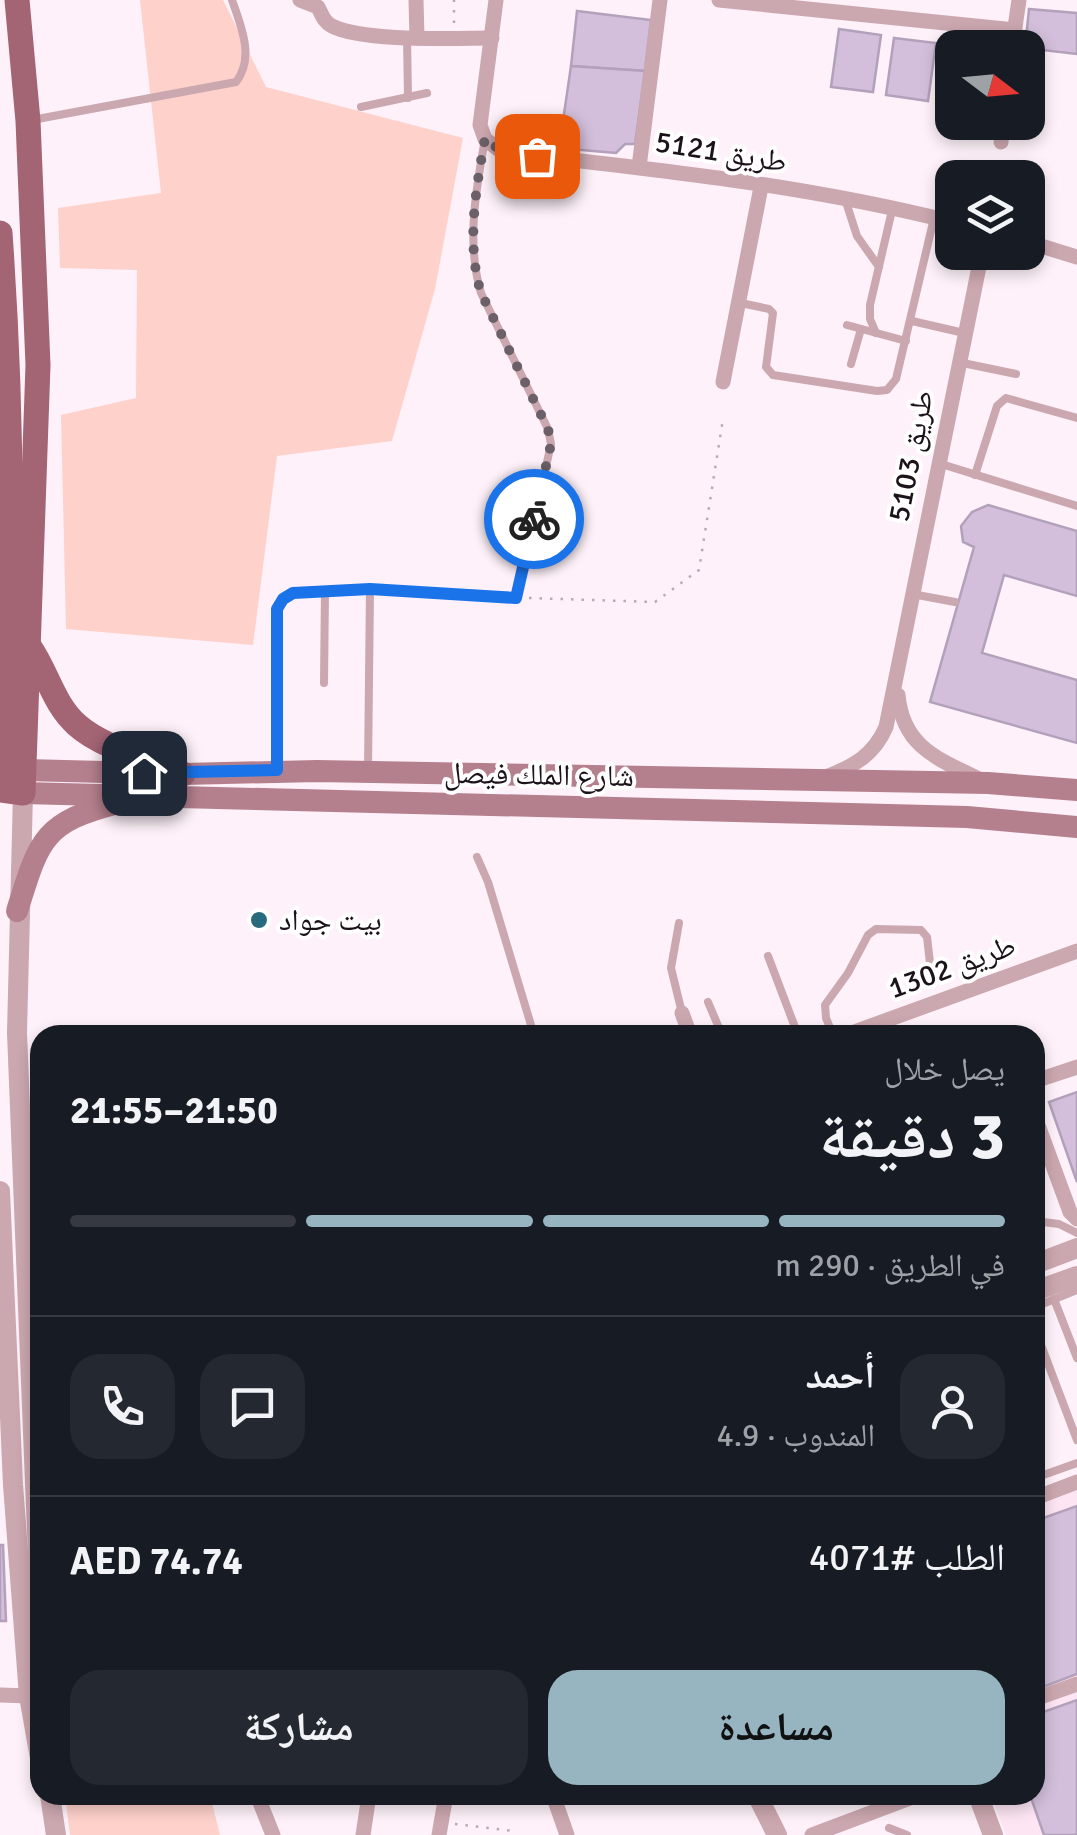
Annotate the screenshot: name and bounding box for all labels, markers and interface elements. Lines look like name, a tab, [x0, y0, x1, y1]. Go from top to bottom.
north arrow	[935, 30, 1045, 140]
map controls	[935, 30, 1045, 270]
pin	[495, 114, 580, 199]
street label: طريق 5121	[652, 123, 790, 181]
icon: bag	[510, 129, 565, 184]
button: layers	[935, 160, 1045, 270]
street label: طريق 5103	[880, 387, 942, 525]
courier	[484, 469, 584, 569]
icon: bike	[507, 492, 562, 547]
pin	[102, 731, 187, 816]
icon: home	[117, 746, 172, 801]
street label: شارع الملك فيصل	[444, 755, 634, 795]
place label: بيت جواد	[279, 902, 382, 939]
marker: بيت جواد	[248, 909, 270, 931]
street label: طريق 1302	[883, 927, 1021, 1007]
text: يصل خلال	[884, 1050, 1005, 1089]
text: 21:50–21:55	[70, 1087, 278, 1134]
text: 3 دقيقة	[819, 1097, 1005, 1177]
text: في الطريق · 290 m	[775, 1246, 1005, 1285]
text: أحمد	[805, 1352, 875, 1399]
button: phone	[70, 1354, 175, 1459]
button: chat	[200, 1354, 305, 1459]
button: person	[900, 1354, 1005, 1459]
text: المندوب · 4.9	[716, 1416, 875, 1455]
text: الطلب #4071	[809, 1534, 1005, 1581]
text: AED 74.74	[70, 1538, 243, 1585]
button: مشاركة	[70, 1670, 528, 1785]
button: مساعدة	[548, 1670, 1005, 1785]

